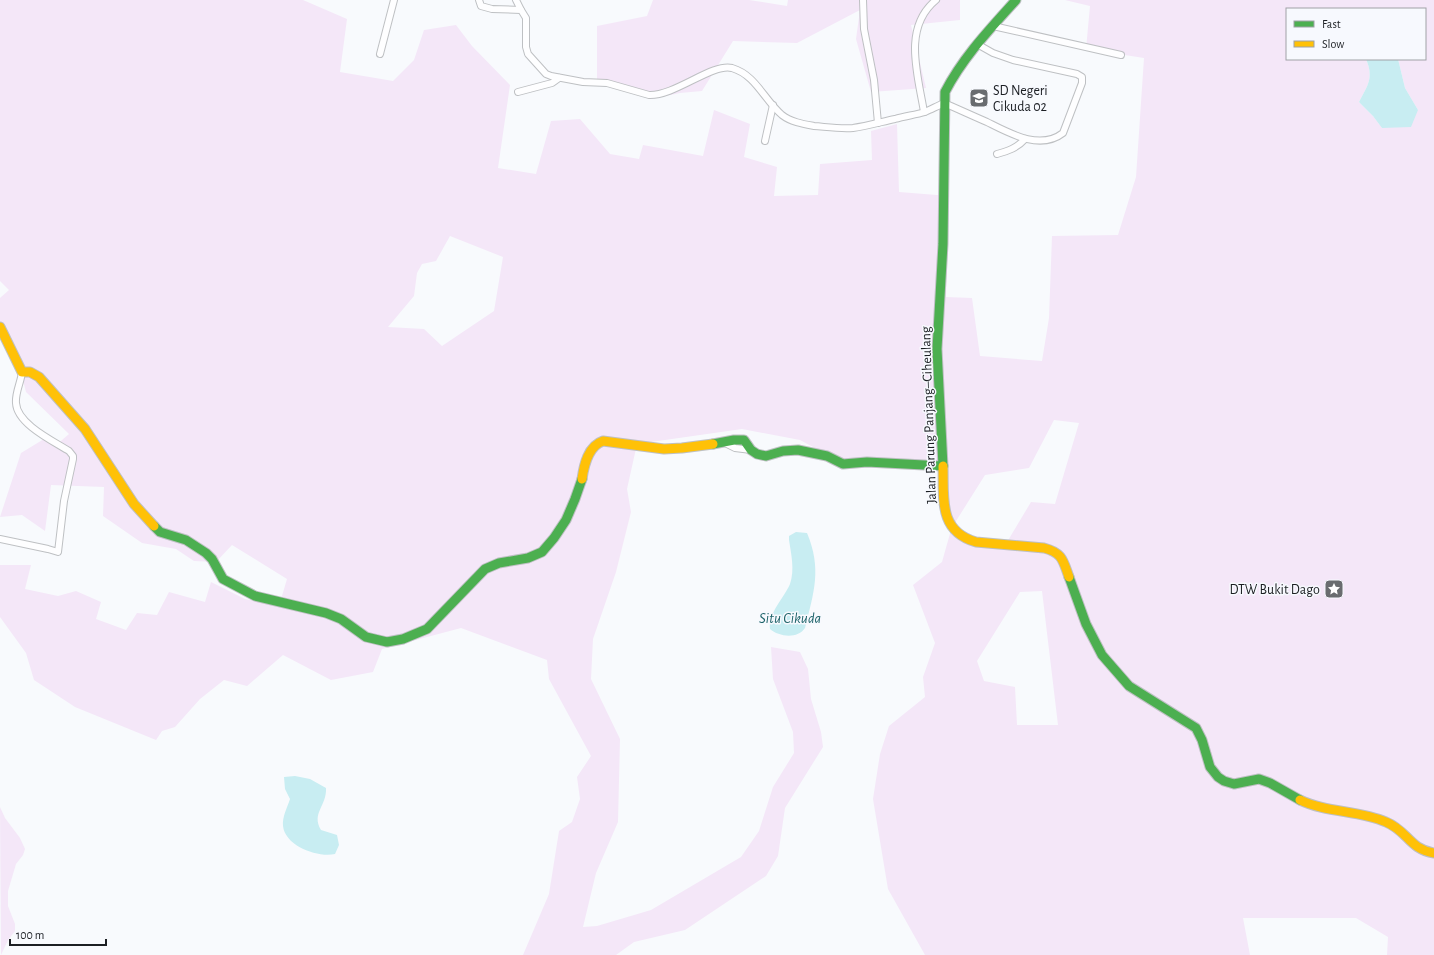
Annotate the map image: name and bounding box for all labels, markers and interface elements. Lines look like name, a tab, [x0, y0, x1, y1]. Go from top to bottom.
legend	[1286, 8, 1426, 60]
text: Fast	[1322, 18, 1341, 30]
text: Slow	[1322, 38, 1344, 50]
place label: SD Negeri Cikuda 02	[993, 84, 1048, 114]
school or university icon: SD Negeri Cikuda 02	[968, 87, 990, 109]
street label: Jalan Parung Panjang–Ciheulang	[919, 326, 939, 504]
place icon: DTW Bukit Dago	[1323, 578, 1345, 600]
place label: DTW Bukit Dago	[1229, 583, 1320, 597]
water label: Situ Cikuda	[759, 611, 821, 626]
scale bar	[10, 921, 106, 947]
text: 100 m	[16, 929, 44, 941]

